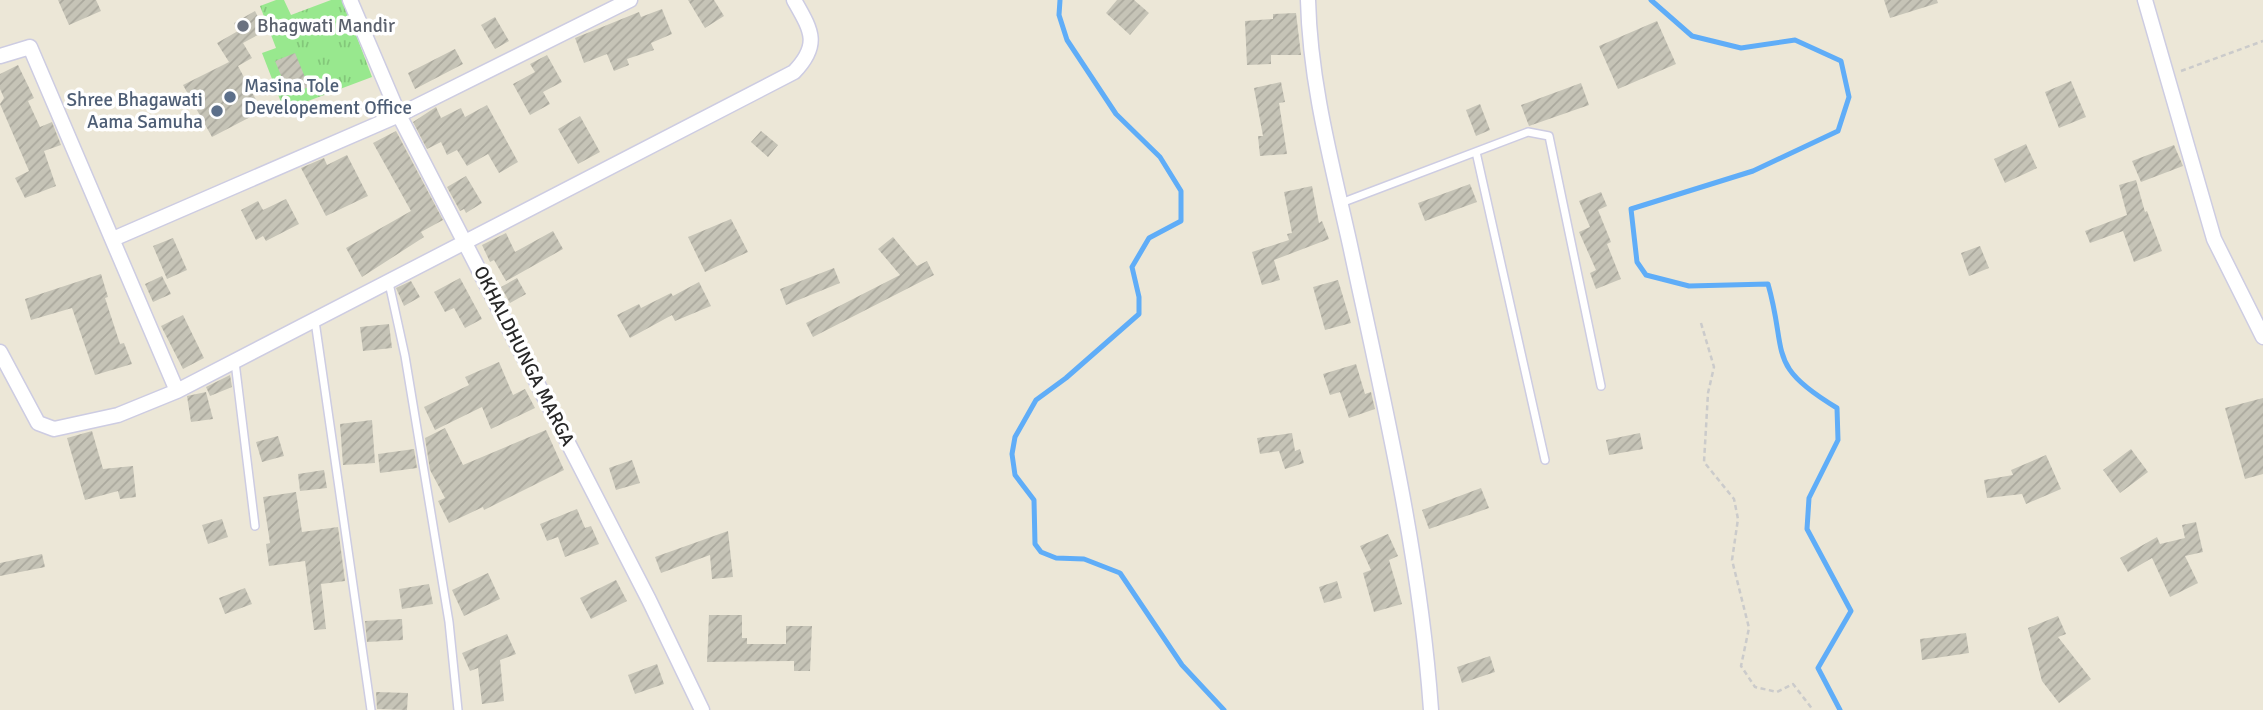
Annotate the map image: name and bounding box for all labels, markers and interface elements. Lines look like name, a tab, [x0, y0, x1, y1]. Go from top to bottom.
place label: Bhagwati Mandir	[257, 14, 395, 38]
marker: Bhagwati Mandir	[235, 18, 251, 34]
place label: Masina Tole Developement Office	[244, 74, 412, 120]
place label: Shree Bhagawati Aama Samuha	[67, 88, 203, 134]
marker: Masina Tole Developement Office	[222, 89, 238, 105]
marker: Shree Bhagawati Aama Samuha	[209, 103, 225, 119]
street label: OKHALDHUNGA MARGA	[468, 262, 580, 450]

